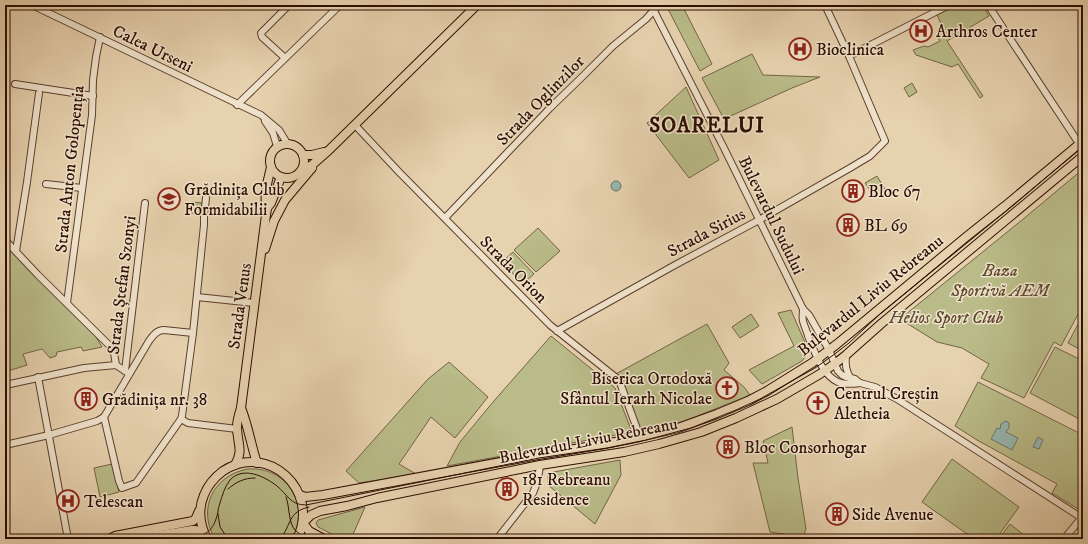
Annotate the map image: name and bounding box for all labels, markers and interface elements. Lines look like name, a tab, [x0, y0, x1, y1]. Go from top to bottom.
hospital icon: Arthros Center	[908, 18, 934, 44]
street label: Calea Urseni	[109, 20, 196, 78]
place label: Arthros Center	[936, 21, 1038, 43]
hospital icon: Bioclinica	[787, 36, 813, 62]
place label: Bioclinica	[816, 39, 885, 61]
street label: Strada Oglinzilor	[492, 50, 590, 151]
street label: Strada Anton Golopenția	[50, 84, 90, 254]
district label: SOARELUI	[649, 113, 765, 139]
street label: Bulevardul Sudului	[733, 153, 809, 278]
building icon: Bloc 67	[840, 178, 866, 204]
place label: Grădinița Club Formidabilii	[184, 179, 284, 221]
place label: Bloc 67	[868, 181, 921, 203]
school or university icon: Grădinița Club Formidabilii	[156, 186, 182, 212]
street label: Strada Sirius	[664, 203, 749, 263]
building icon: BL 69	[835, 212, 861, 238]
street label: Strada Ștefan Szonyi	[103, 215, 141, 356]
place label: BL 69	[864, 215, 908, 237]
street label: Bulevardul Liviu Rebreanu	[793, 230, 948, 361]
street label: Strada Orion	[475, 231, 552, 308]
park label: Baza Sportivă AEM	[950, 260, 1051, 302]
street label: Strada Venus	[223, 261, 257, 351]
park label: Helios Sport Club	[888, 307, 1004, 329]
place label: Biserica Ortodoxă Sfântul Ierarh Nicolae	[560, 368, 713, 410]
church icon: Biserica Ortodoxă Sfântul Ierarh Nicolae	[714, 375, 740, 401]
place label: Centrul Creștin Aletheia	[834, 383, 939, 425]
building icon: Grădinița nr. 38	[73, 386, 99, 412]
place label: Grădinița nr. 38	[102, 389, 207, 411]
church icon: Centrul Creștin Aletheia	[805, 390, 831, 416]
street label: Bulevardul Liviu Rebreanu	[497, 413, 679, 469]
building icon: Bloc Consorhogar	[715, 434, 741, 460]
place label: Bloc Consorhogar	[744, 437, 867, 459]
place label: 181 Rebreanu Residence	[522, 469, 610, 511]
building icon: 181 Rebreanu Residence	[494, 476, 520, 502]
hospital icon: Telescan	[55, 488, 81, 514]
place label: Telescan	[84, 491, 144, 513]
building icon: Side Avenue	[824, 501, 850, 527]
place label: Side Avenue	[852, 504, 933, 526]

